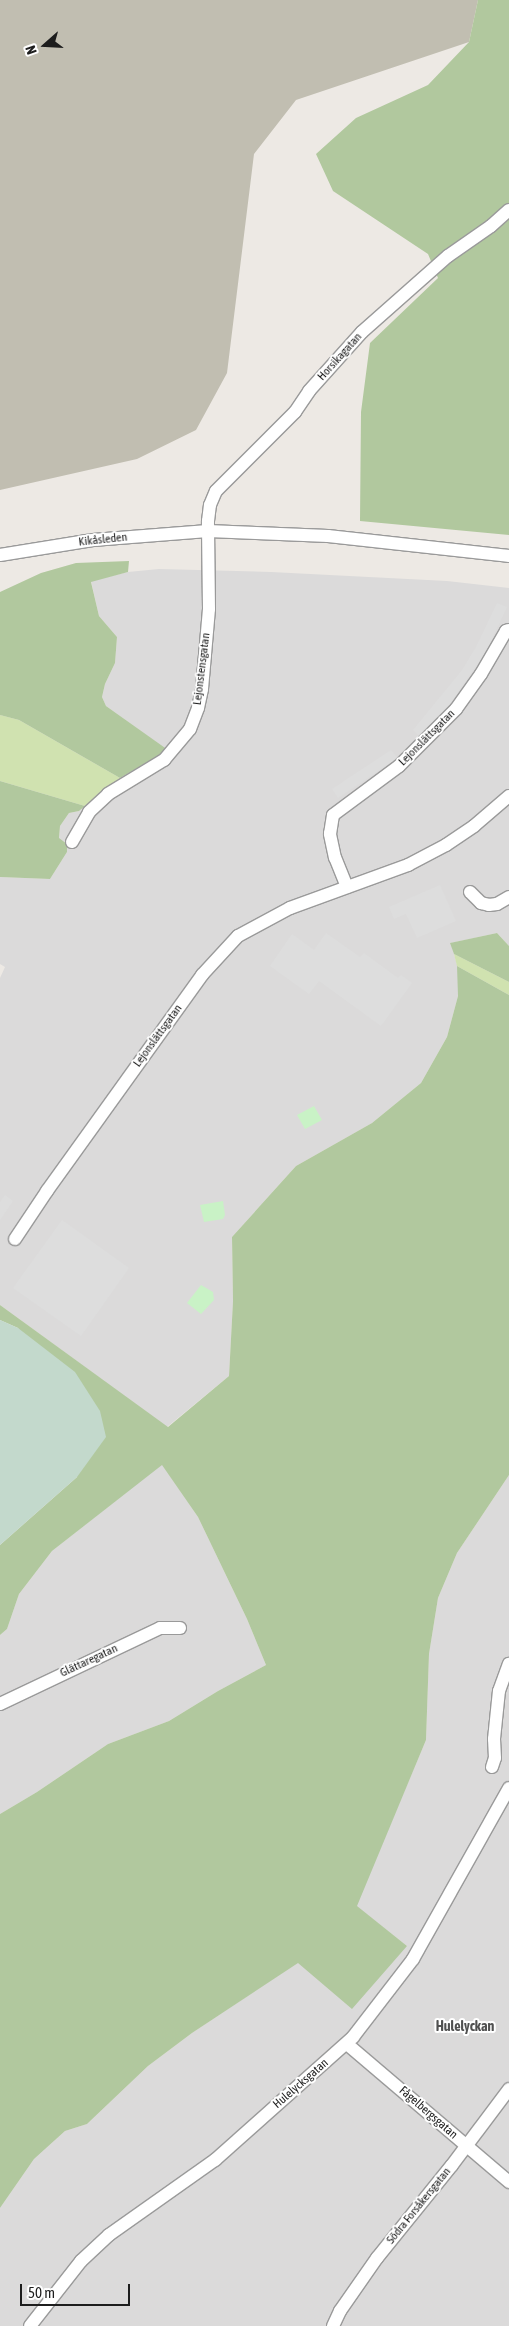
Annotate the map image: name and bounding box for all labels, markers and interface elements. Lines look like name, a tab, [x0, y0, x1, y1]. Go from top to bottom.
north arrow	[20, 20, 70, 70]
text: N	[22, 43, 40, 56]
street label: Horsikagatan	[315, 330, 365, 384]
street label: Kikåsleden	[78, 530, 128, 550]
street label: Lejonstensgatan	[190, 632, 214, 706]
street label: Lejonslättsgatan	[396, 707, 458, 769]
street label: Lejonslättsgatan	[130, 1002, 186, 1070]
street label: Glättaregatan	[58, 1641, 120, 1681]
district label: Hulelyckan	[436, 2018, 494, 2034]
street label: Hulelycksgatan	[270, 2056, 332, 2112]
street label: Fågelbergsgatan	[396, 2084, 460, 2142]
street label: Södra Forsåkersgatan	[384, 2165, 454, 2247]
scale bar	[22, 2274, 132, 2306]
text: 50 m	[28, 2284, 55, 2301]

